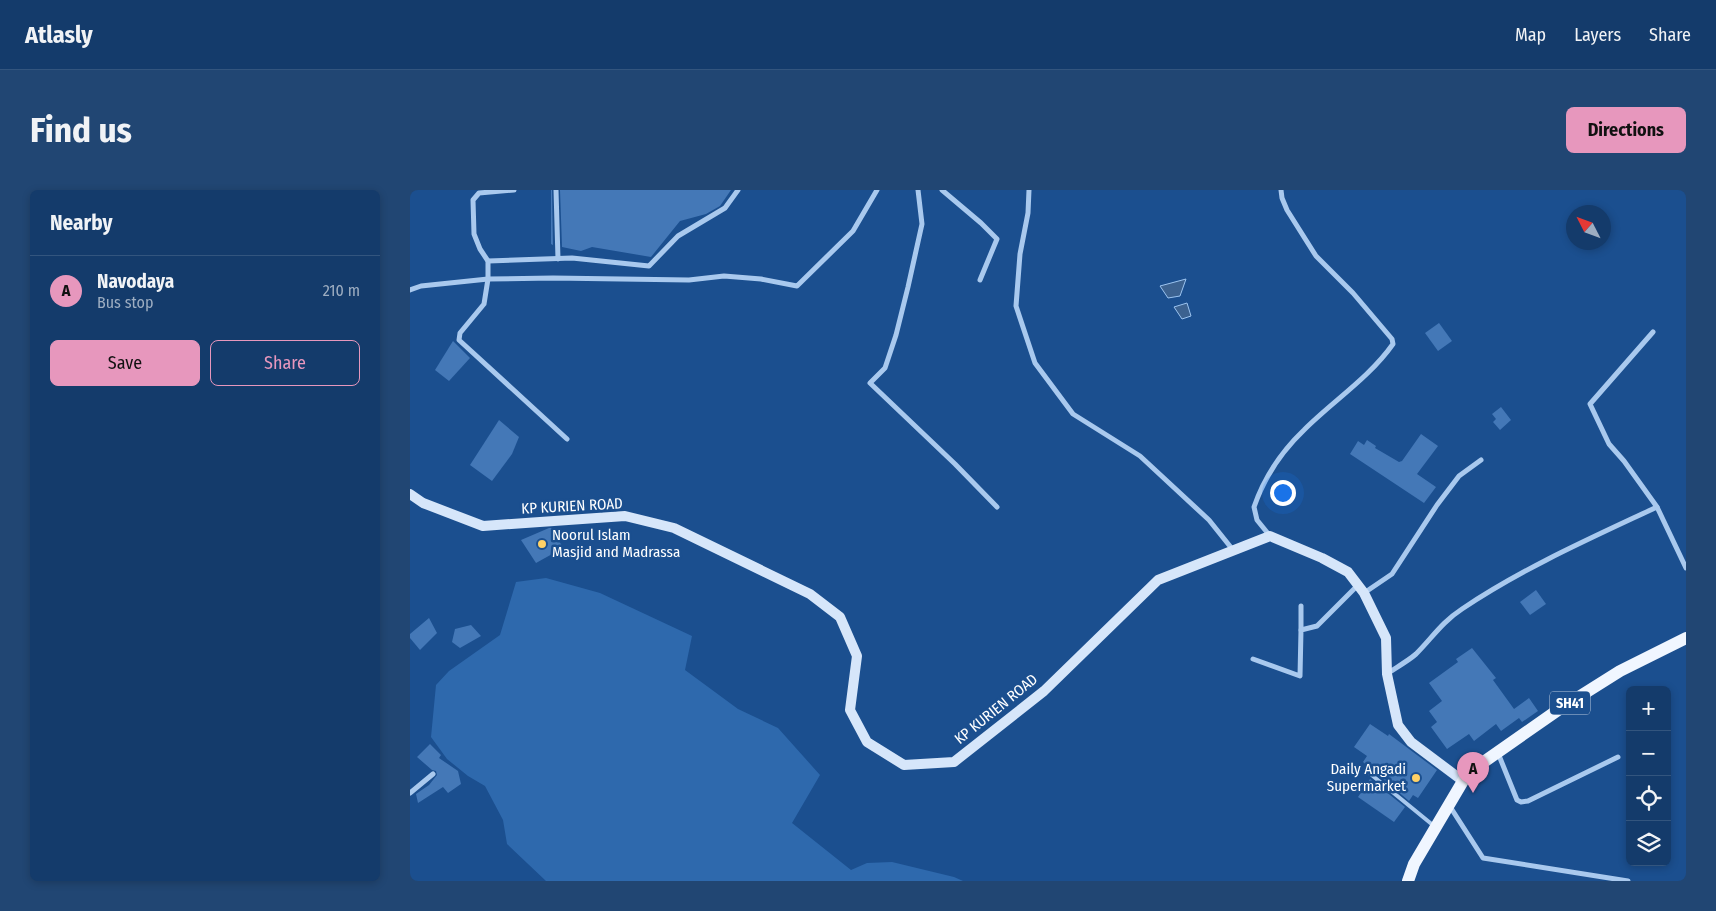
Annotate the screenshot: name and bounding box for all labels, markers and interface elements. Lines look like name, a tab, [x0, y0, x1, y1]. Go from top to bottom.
text: Atlasly	[25, 21, 93, 49]
text: Map	[1515, 24, 1546, 46]
text: Layers	[1574, 24, 1621, 46]
text: Share	[1649, 24, 1691, 46]
button: Directions	[1566, 107, 1686, 153]
text: Find us	[30, 109, 132, 151]
north arrow	[1566, 205, 1611, 250]
text: Nearby	[50, 210, 112, 236]
text: Navodaya	[97, 270, 174, 293]
text: A	[62, 281, 70, 300]
text: 210 m	[323, 281, 360, 300]
text: Bus stop	[97, 293, 153, 312]
button: Save	[50, 340, 200, 386]
button: Share	[210, 340, 360, 386]
your location	[1270, 480, 1296, 506]
street label: KP KURIEN ROAD	[521, 494, 623, 518]
place label: Noorul Islam Masjid and Madrassa	[552, 526, 680, 561]
marker: Noorul Islam Masjid and Madrassa	[536, 538, 548, 550]
street label: KP KURIEN ROAD	[951, 670, 1041, 748]
map controls	[1626, 686, 1671, 866]
button: +	[1626, 686, 1671, 731]
road number: SH41	[1550, 692, 1590, 714]
button: −	[1626, 731, 1671, 776]
pin: A	[1457, 752, 1489, 793]
place label: Daily Angadi Supermarket	[1327, 760, 1406, 795]
marker: Daily Angadi Supermarket	[1410, 772, 1422, 784]
button: locate	[1626, 776, 1671, 821]
button: layers	[1626, 821, 1671, 866]

